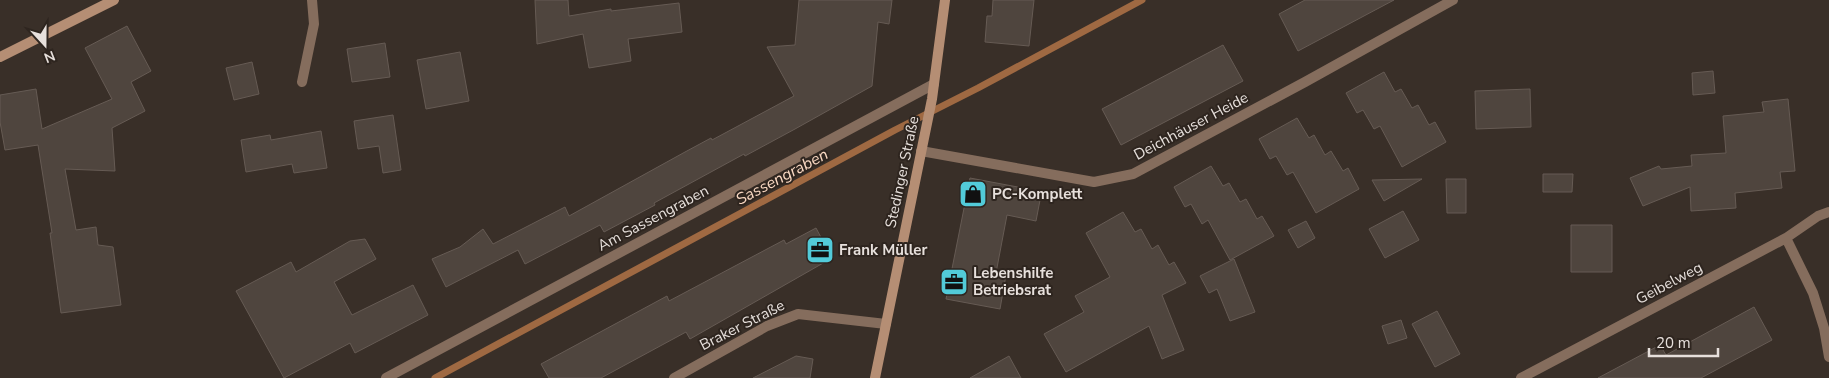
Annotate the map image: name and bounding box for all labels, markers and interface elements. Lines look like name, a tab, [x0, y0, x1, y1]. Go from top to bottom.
north arrow	[20, 20, 70, 70]
text: N	[41, 46, 58, 67]
street label: Deichhäuser Heide	[1130, 87, 1252, 165]
street label: Stedinger Straße	[880, 114, 924, 230]
water label: Sassengraben	[732, 143, 832, 211]
shop icon: PC-Komplett	[958, 179, 988, 209]
street label: Am Sassengraben	[594, 180, 712, 256]
place label: PC-Komplett	[992, 184, 1083, 204]
office icon: Frank Müller	[805, 235, 835, 265]
place label: Frank Müller	[839, 240, 927, 260]
street label: Geibelweg	[1632, 257, 1706, 309]
place label: Lebenshilfe Betriebsrat	[973, 263, 1053, 300]
office icon: Lebenshilfe Betriebsrat	[939, 267, 969, 297]
street label: Braker Straße	[696, 295, 788, 355]
scale bar	[1649, 326, 1718, 358]
text: 20 m	[1656, 333, 1691, 353]

